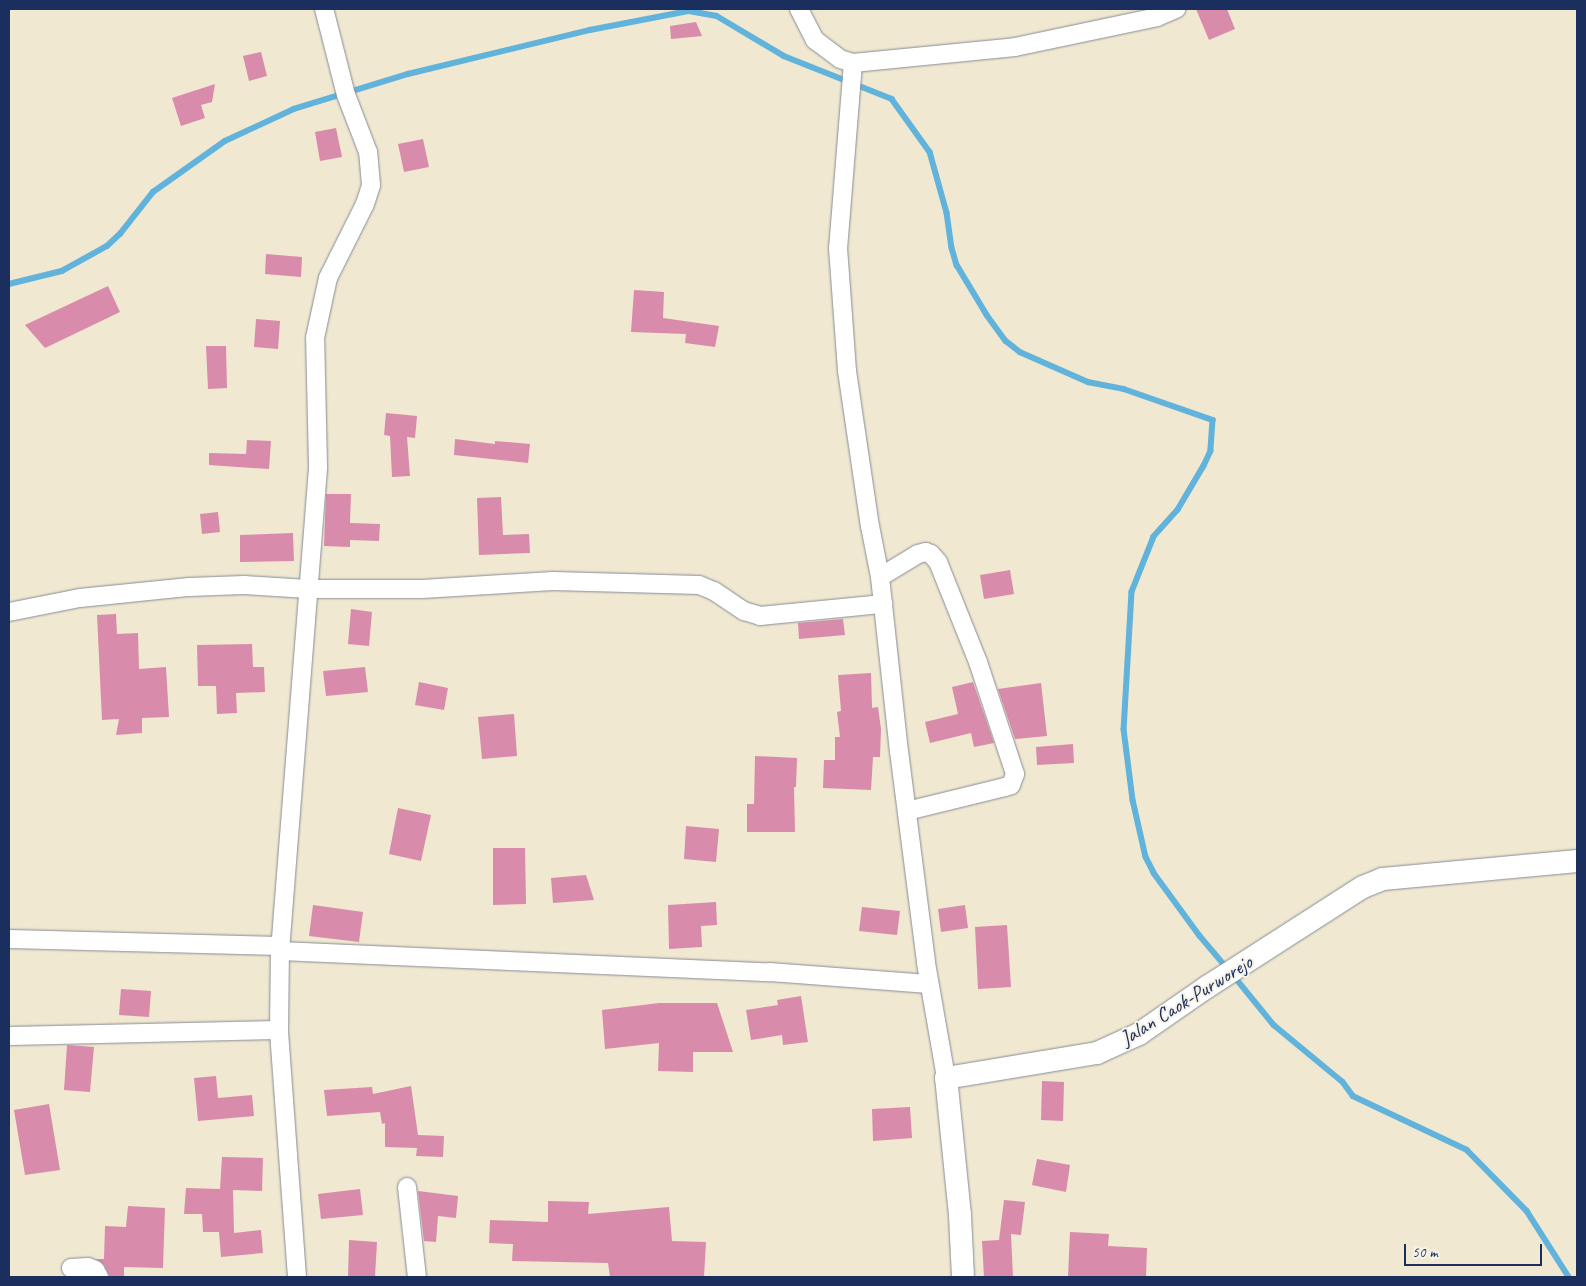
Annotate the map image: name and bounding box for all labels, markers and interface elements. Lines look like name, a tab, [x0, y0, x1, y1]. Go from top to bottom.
street label: Jalan Caok-Purworejo	[1115, 949, 1257, 1051]
scale bar	[1406, 1234, 1544, 1266]
text: 50 m	[1412, 1243, 1438, 1262]

